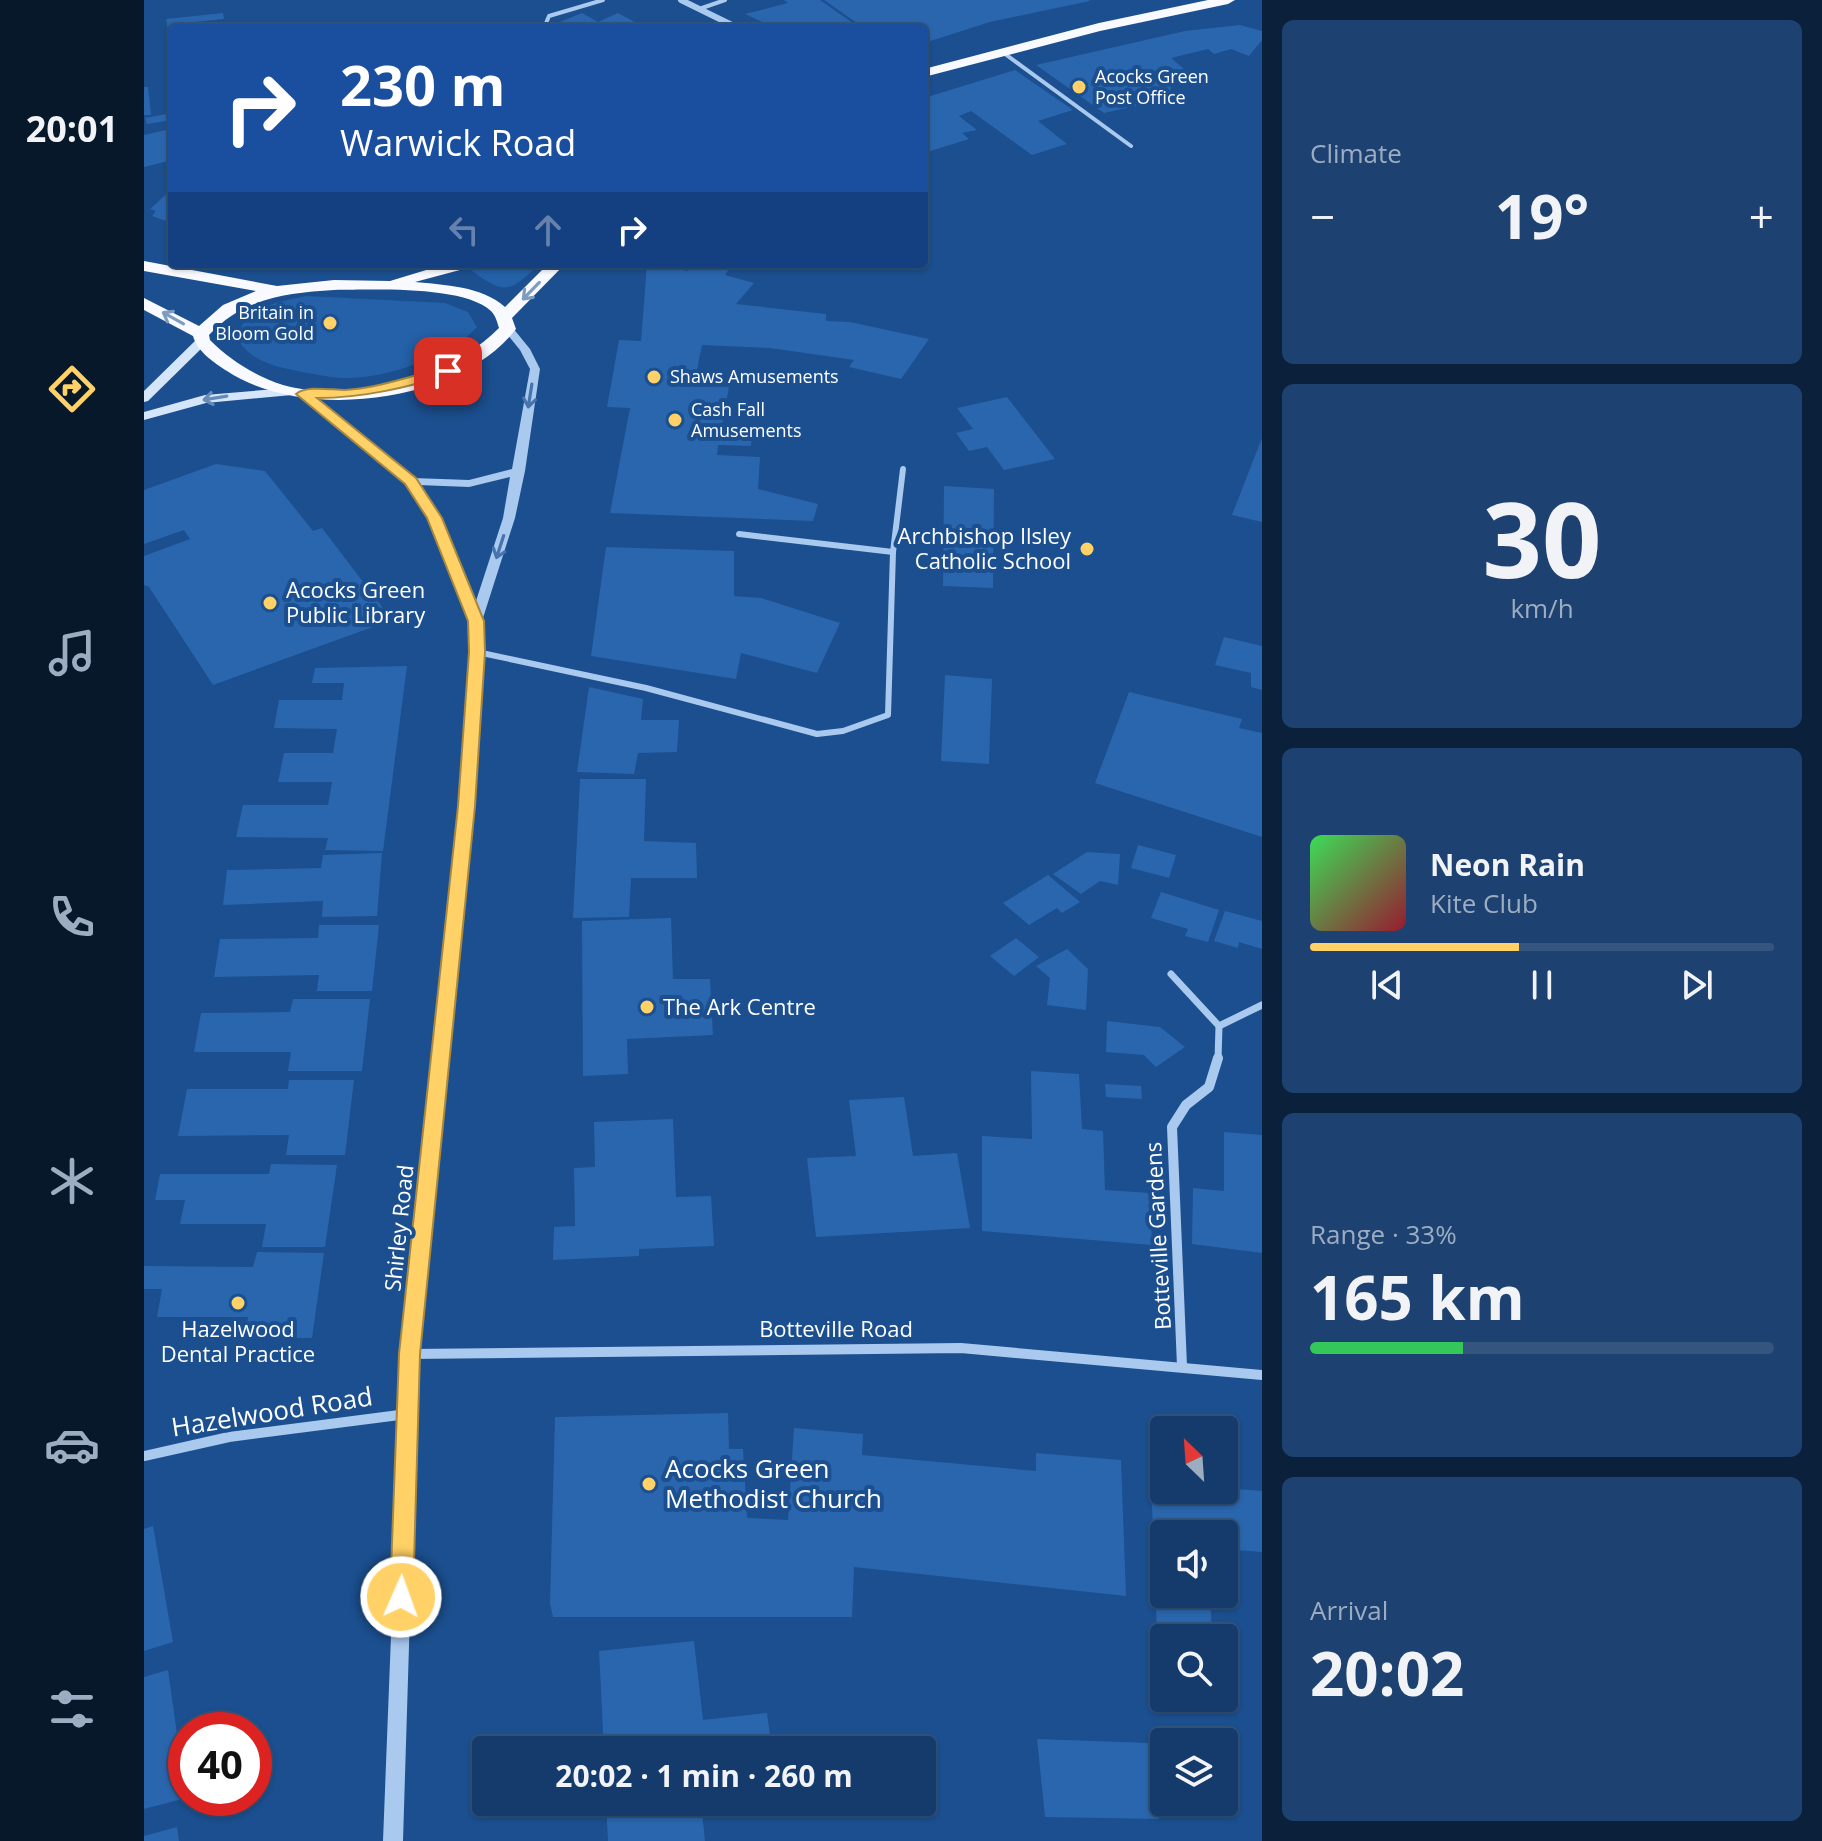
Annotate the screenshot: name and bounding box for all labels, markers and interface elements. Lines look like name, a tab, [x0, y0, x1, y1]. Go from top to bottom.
text: 230 m	[340, 46, 506, 122]
icon: right	[208, 56, 312, 160]
place label: Acocks Green Post Office	[1095, 64, 1209, 109]
marker: Acocks Green Post Office	[1070, 78, 1088, 96]
text: 20:01	[26, 104, 118, 153]
text: Warwick Road	[340, 118, 576, 167]
text: Climate	[1310, 135, 1402, 171]
text: 19°	[1495, 175, 1589, 257]
text: −	[1310, 186, 1335, 246]
text: +	[1749, 186, 1774, 246]
icon: left	[442, 208, 486, 252]
icon: ahead	[526, 208, 570, 252]
icon: right	[610, 208, 654, 252]
one-way arrow	[522, 281, 541, 300]
place label: Britain in Bloom Gold	[215, 300, 314, 345]
one-way arrow	[161, 310, 185, 326]
marker: Britain in Bloom Gold	[321, 314, 339, 332]
pin	[414, 337, 482, 405]
icon: arrive	[426, 349, 470, 393]
icon: directions	[44, 361, 100, 417]
place label: Shaws Amusements	[670, 364, 839, 388]
marker: Shaws Amusements	[645, 368, 663, 386]
one-way arrow	[522, 383, 537, 408]
one-way arrow	[203, 391, 228, 406]
place label: Cash Fall Amusements	[691, 397, 802, 442]
marker: Cash Fall Amusements	[666, 411, 684, 429]
text: 30	[1483, 467, 1601, 608]
place label: Archbishop Ilsley Catholic School	[898, 520, 1072, 575]
one-way arrow	[491, 534, 506, 559]
marker: Archbishop Ilsley Catholic School	[1078, 540, 1096, 558]
place label: Acocks Green Public Library	[286, 574, 426, 629]
text: km/h	[1510, 590, 1574, 626]
marker: Acocks Green Public Library	[261, 594, 279, 612]
icon: music	[44, 625, 100, 681]
text: Neon Rain	[1430, 844, 1585, 885]
text: Kite Club	[1430, 885, 1538, 921]
icon: phone	[44, 889, 100, 945]
icon: previous	[1365, 963, 1409, 1007]
icon: pause	[1520, 963, 1564, 1007]
icon: next	[1675, 963, 1719, 1007]
place label: The Ark Centre	[663, 991, 816, 1021]
marker: The Ark Centre	[638, 998, 656, 1016]
street label: Botteville Gardens	[1137, 1141, 1177, 1331]
icon: climate	[44, 1153, 100, 1209]
street label: Shirley Road	[376, 1163, 420, 1293]
text: Range · 33%	[1310, 1216, 1457, 1252]
text: 165 km	[1310, 1256, 1525, 1338]
marker: Hazelwood Dental Practice	[229, 1294, 247, 1312]
place label: Hazelwood Dental Practice	[161, 1313, 315, 1368]
street label: Botteville Road	[759, 1313, 913, 1343]
street label: Hazelwood Road	[169, 1377, 375, 1445]
north arrow	[1150, 1416, 1238, 1504]
map controls	[1150, 1416, 1238, 1816]
icon: car	[44, 1417, 100, 1473]
place label: Acocks Green Methodist Church	[665, 1450, 882, 1516]
marker: Acocks Green Methodist Church	[640, 1475, 658, 1493]
button: sound	[1150, 1520, 1238, 1608]
position arrow	[359, 1555, 443, 1639]
text: Arrival	[1310, 1592, 1388, 1628]
button: search	[1150, 1624, 1238, 1712]
text: 20:02	[1310, 1632, 1464, 1714]
icon: filters	[44, 1681, 100, 1737]
speed limit sign: 40	[168, 1712, 272, 1816]
button: layers	[1150, 1728, 1238, 1816]
text: 20:02 · 1 min · 260 m	[555, 1755, 853, 1796]

